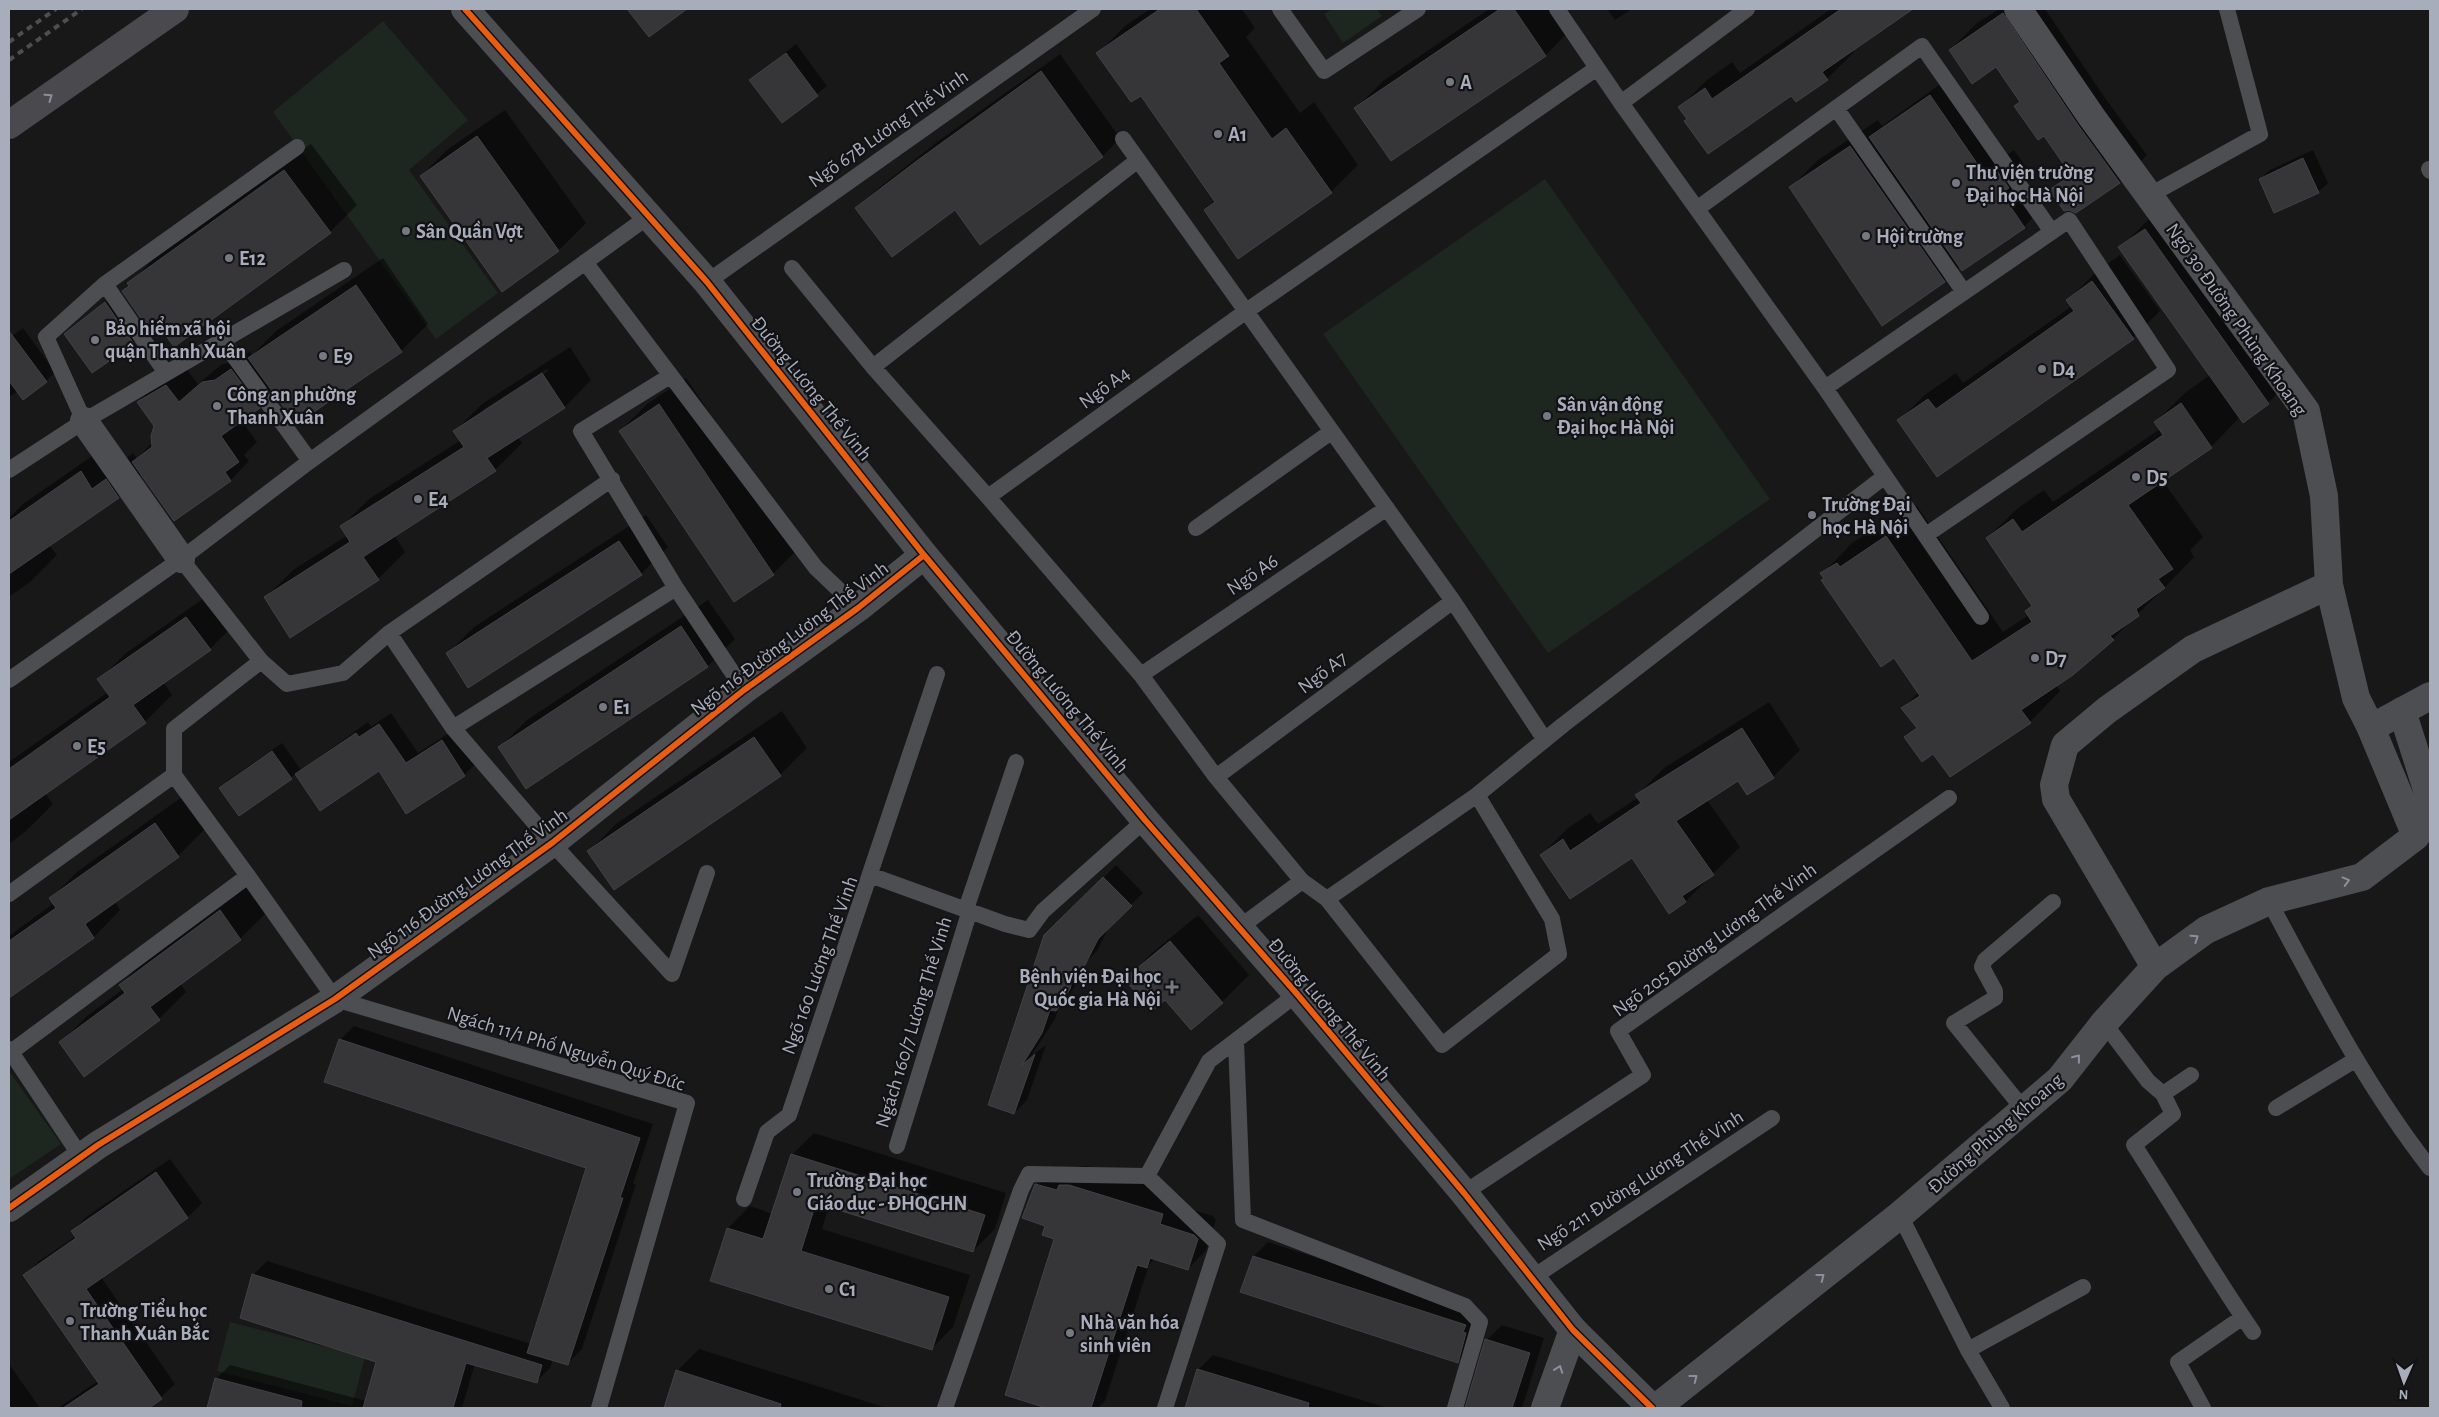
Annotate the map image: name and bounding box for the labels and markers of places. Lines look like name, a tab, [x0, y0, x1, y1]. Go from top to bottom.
place label: A	[1460, 73, 1472, 93]
marker: A	[1444, 76, 1456, 88]
place label: A1	[1228, 125, 1247, 145]
marker: A1	[1212, 128, 1224, 140]
place label: Thư viện trường Đại học Hà Nội	[1966, 163, 2094, 206]
marker: Thư viện trường Đại học Hà Nội	[1950, 177, 1962, 189]
place label: Sân Quần Vợt	[416, 220, 523, 243]
marker: Sân Quần Vợt	[400, 225, 412, 237]
place label: Hội trường	[1876, 227, 1964, 247]
marker: Hội trường	[1860, 230, 1872, 242]
place label: E12	[239, 249, 266, 269]
marker: E12	[223, 252, 235, 264]
place label: Bảo hiểm xã hội quận Thanh Xuân	[105, 315, 246, 362]
marker: Bảo hiểm xã hội quận Thanh Xuân	[89, 334, 101, 346]
place label: E9	[333, 347, 353, 367]
marker: E9	[317, 350, 329, 362]
place label: D4	[2052, 360, 2075, 380]
marker: D4	[2036, 363, 2048, 375]
place label: Công an phường Thanh Xuân	[227, 385, 357, 428]
place label: Sân vận động Đại học Hà Nội	[1557, 395, 1674, 438]
marker: Công an phường Thanh Xuân	[211, 400, 223, 412]
marker: Sân vận động Đại học Hà Nội	[1541, 410, 1553, 422]
place label: D5	[2146, 468, 2168, 488]
marker: D5	[2130, 471, 2142, 483]
place label: E4	[428, 490, 448, 510]
marker: E4	[412, 493, 424, 505]
place label: Trường Đại học Hà Nội	[1822, 495, 1911, 538]
marker: Trường Đại học Hà Nội	[1806, 509, 1818, 521]
place label: D7	[2045, 649, 2067, 669]
marker: D7	[2029, 652, 2041, 664]
place label: E1	[613, 698, 630, 718]
marker: E1	[597, 701, 609, 713]
place label: E5	[87, 737, 106, 757]
marker: E5	[71, 740, 83, 752]
place label: Bệnh viện Đại học Quốc gia Hà Nội	[1019, 967, 1161, 1011]
marker: Bệnh viện Đại học Quốc gia Hà Nội	[1165, 980, 1179, 994]
place label: Trường Đại học Giáo dục - ĐHQGHN	[807, 1171, 967, 1215]
marker: Trường Đại học Giáo dục - ĐHQGHN	[791, 1186, 803, 1198]
place label: C1	[839, 1280, 857, 1300]
marker: C1	[823, 1283, 835, 1295]
place label: Trường Tiểu học Thanh Xuân Bắc	[80, 1297, 209, 1344]
place label: Nhà văn hóa sinh viên	[1080, 1313, 1180, 1356]
marker: Trường Tiểu học Thanh Xuân Bắc	[64, 1315, 76, 1327]
marker: Nhà văn hóa sinh viên	[1064, 1327, 1076, 1339]

